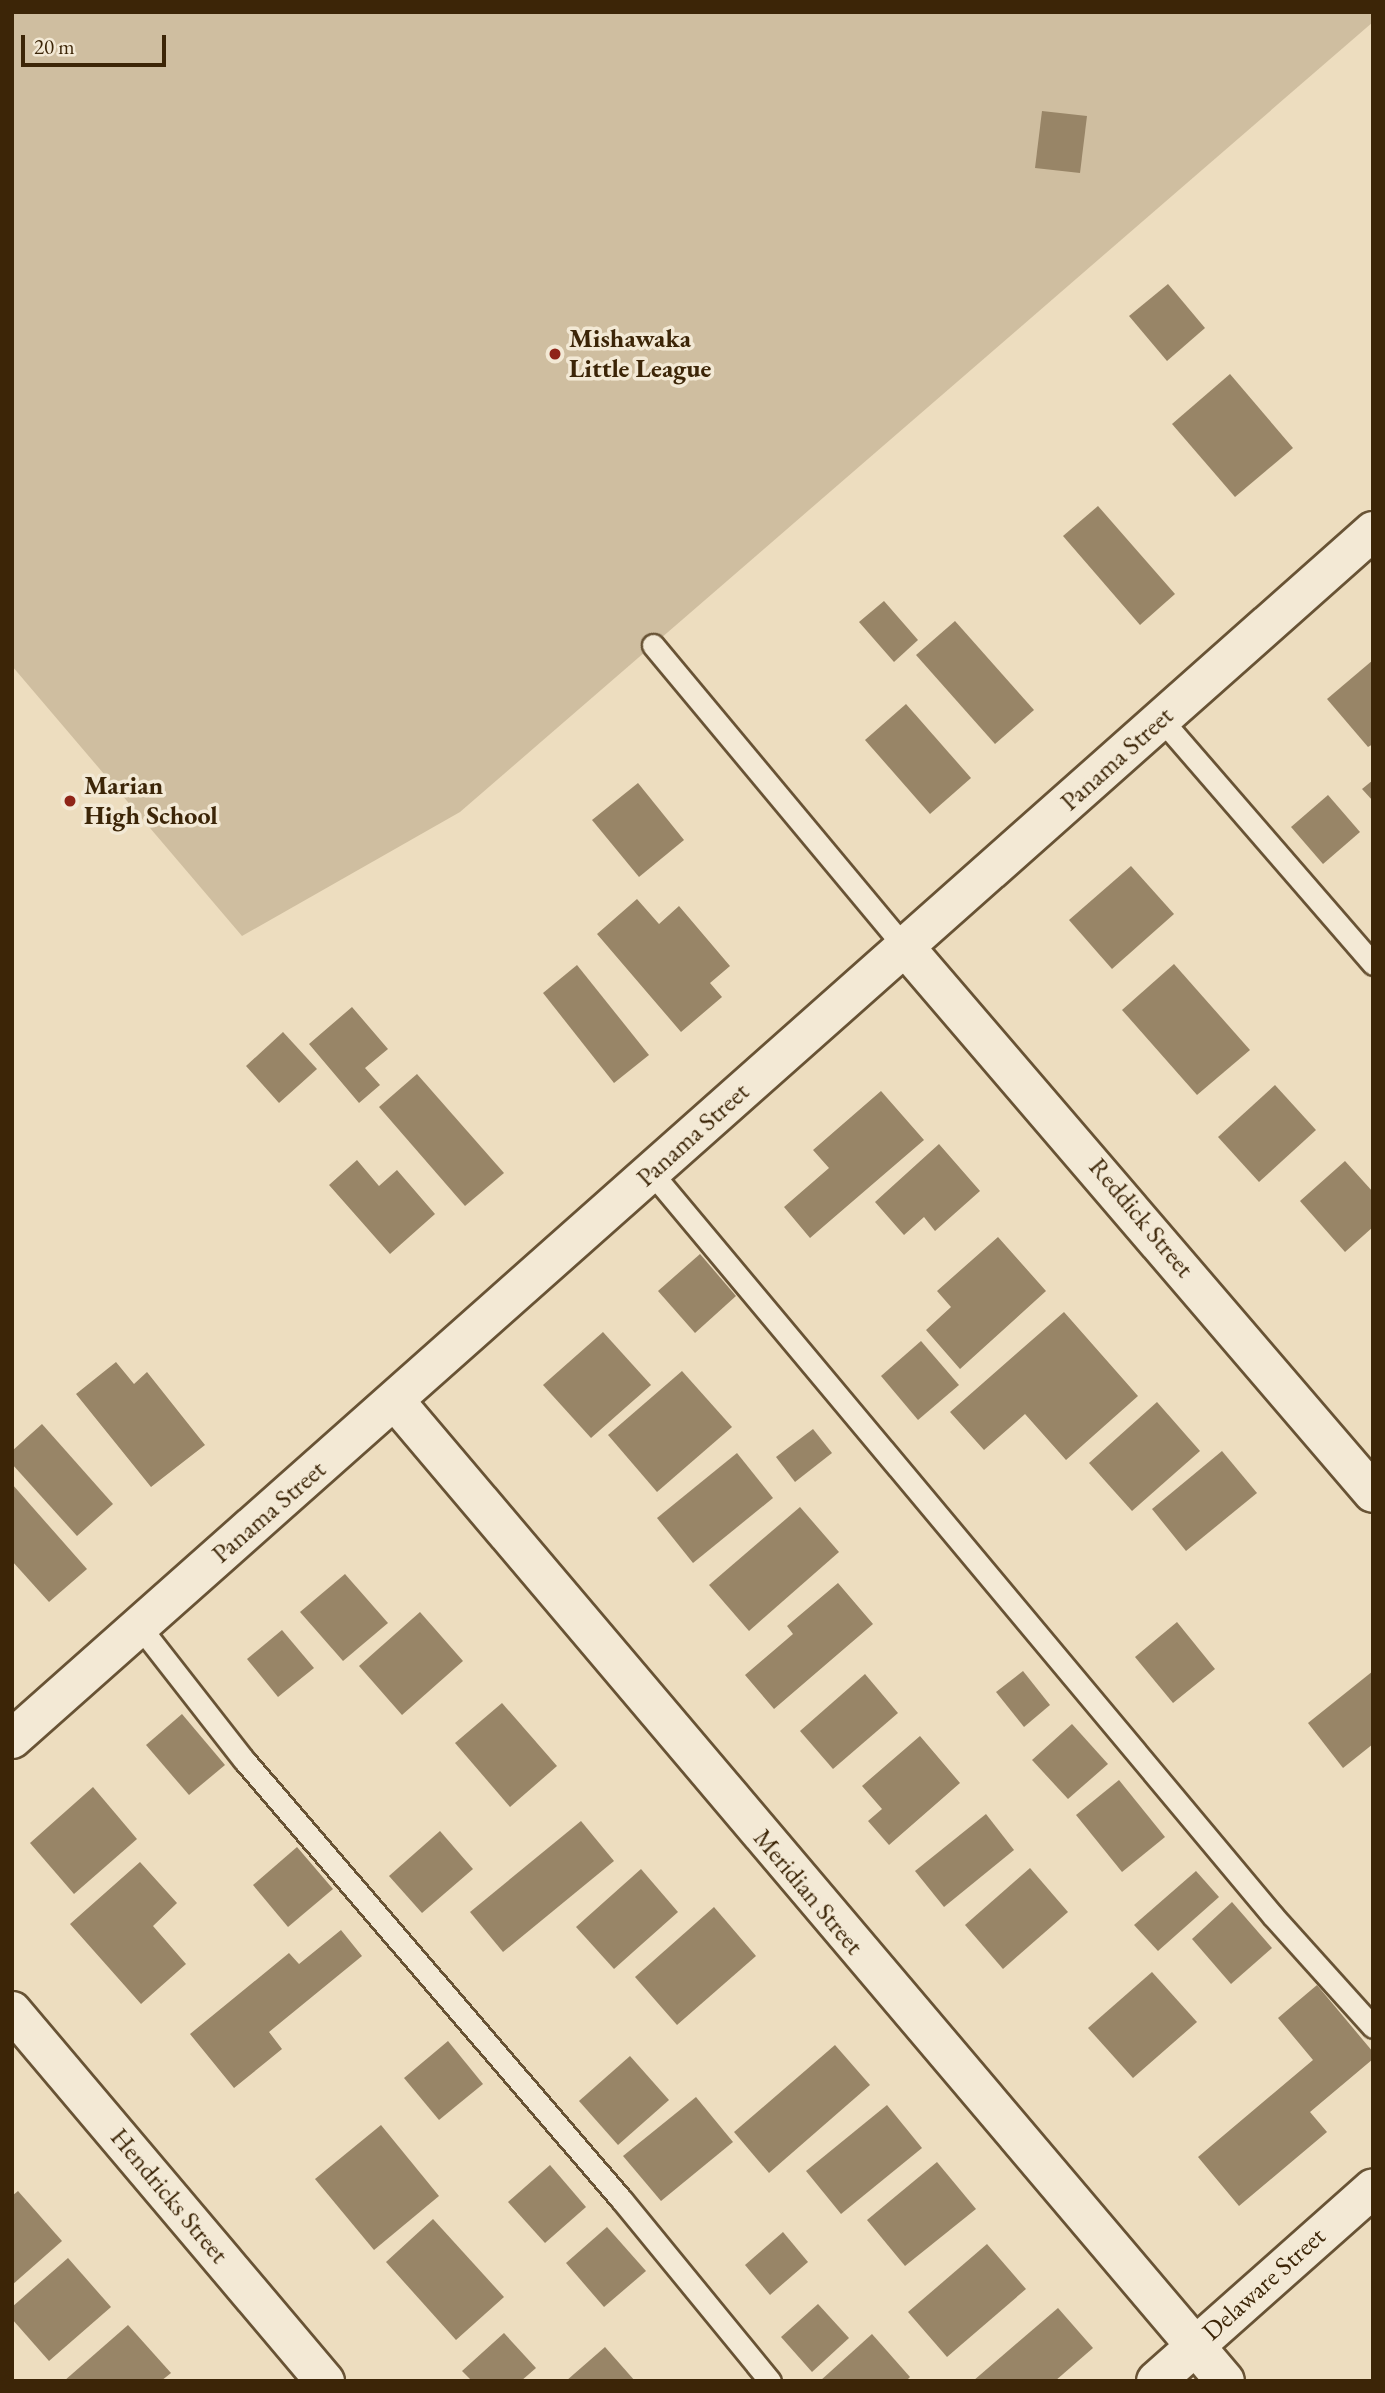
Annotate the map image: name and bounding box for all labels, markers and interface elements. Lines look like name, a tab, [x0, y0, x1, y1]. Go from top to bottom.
scale bar	[24, 21, 170, 65]
text: 20 m	[34, 33, 75, 60]
place label: Mishawaka Little League	[569, 323, 711, 384]
marker: Mishawaka Little League	[547, 346, 563, 362]
street label: Panama Street	[1054, 700, 1180, 818]
place label: Marian High School	[84, 770, 218, 832]
marker: Marian High School	[62, 793, 78, 809]
street label: Panama Street	[630, 1076, 756, 1194]
street label: Reddick Street	[1082, 1152, 1200, 1284]
street label: Panama Street	[206, 1454, 332, 1570]
street label: Meridian Street	[747, 1823, 869, 1961]
street label: Hendricks Street	[103, 2122, 235, 2270]
street label: Delaware Street	[1196, 2221, 1332, 2347]

